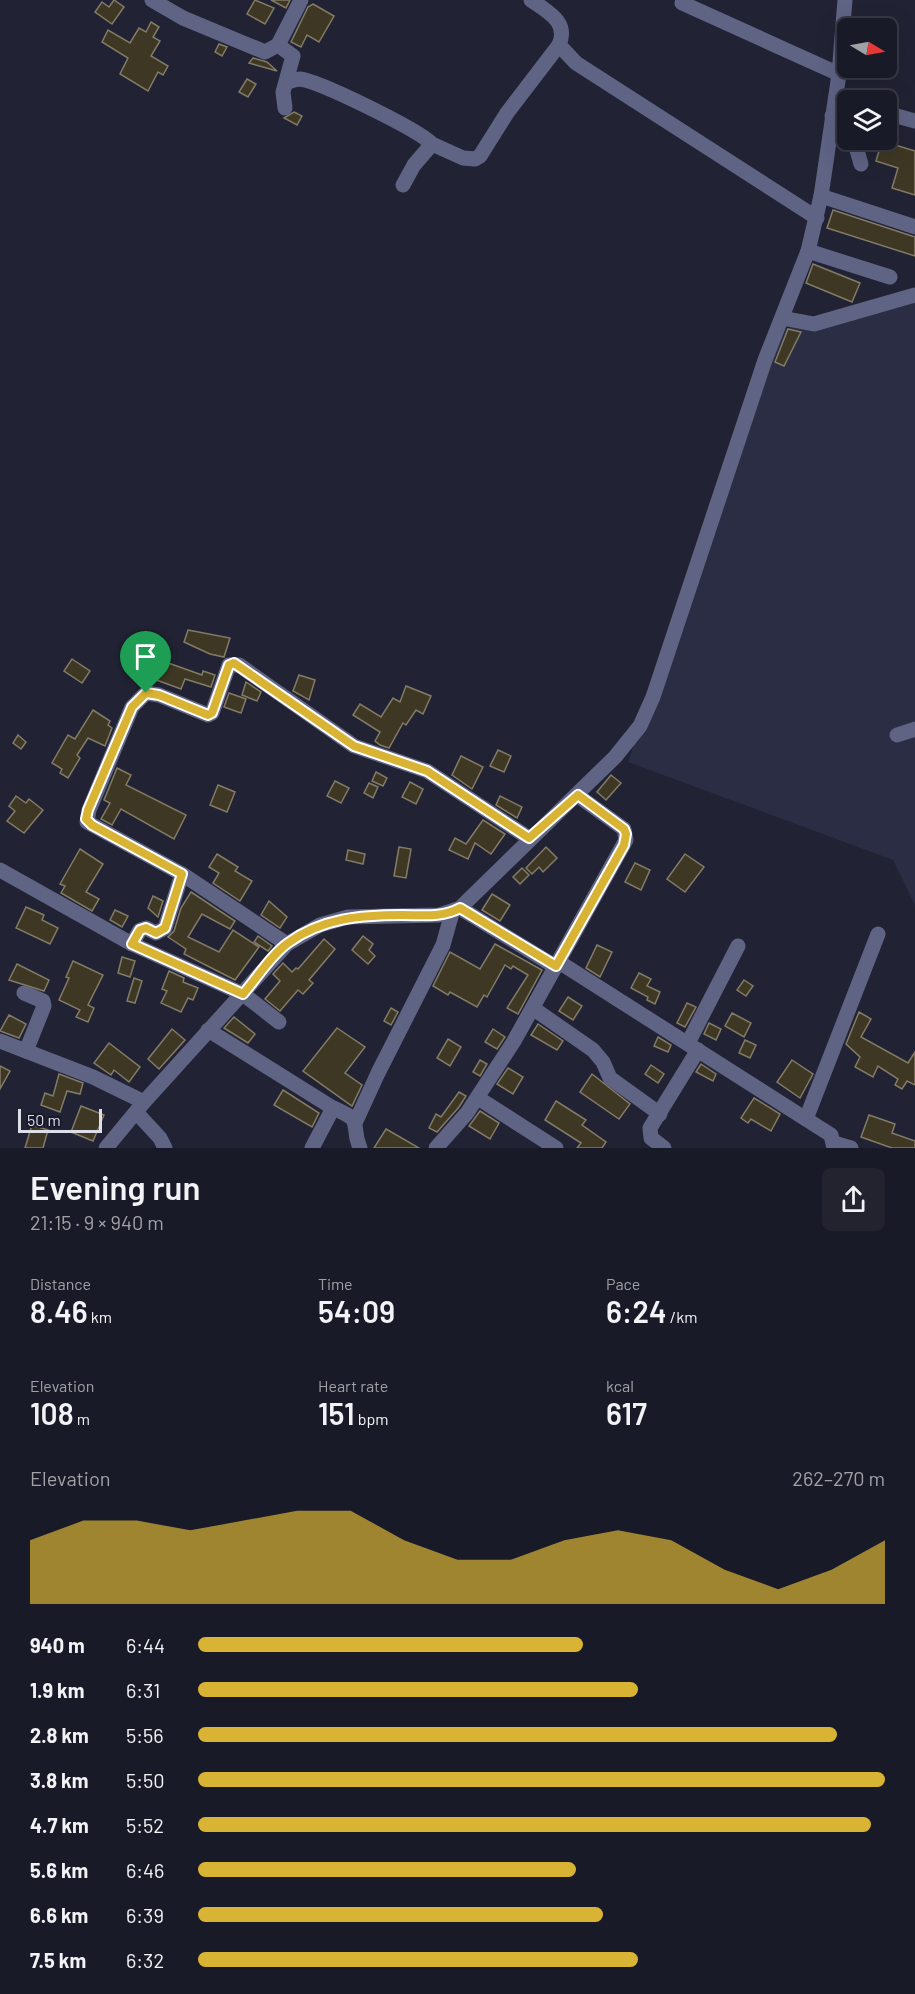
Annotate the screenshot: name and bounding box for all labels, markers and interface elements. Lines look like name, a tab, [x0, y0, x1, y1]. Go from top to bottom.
north arrow	[837, 18, 897, 78]
map controls	[837, 18, 897, 150]
button: layers	[837, 90, 897, 150]
pin	[120, 631, 171, 693]
icon: arrive	[129, 640, 162, 673]
scale bar	[18, 1106, 102, 1134]
text: 50 m	[27, 1110, 61, 1129]
text: Evening run	[30, 1167, 200, 1207]
button: share	[822, 1168, 885, 1231]
text: 21:15 · 9 × 940 m	[30, 1210, 164, 1234]
text: Distance	[30, 1274, 91, 1293]
text: Time	[318, 1274, 353, 1293]
text: Pace	[606, 1274, 640, 1293]
text: 8.46	[30, 1293, 88, 1329]
text: 54:09	[318, 1293, 395, 1329]
text: 6:24	[606, 1293, 667, 1329]
text: km	[88, 1307, 112, 1326]
text: /km	[667, 1307, 697, 1326]
text: Elevation	[30, 1376, 94, 1395]
text: Heart rate	[318, 1376, 388, 1395]
text: kcal	[606, 1376, 634, 1395]
text: 108	[30, 1395, 74, 1431]
text: 151	[318, 1395, 355, 1431]
text: 617	[606, 1395, 647, 1431]
text: m	[74, 1409, 90, 1428]
text: bpm	[355, 1409, 389, 1428]
text: Elevation	[30, 1466, 111, 1490]
text: 262–270 m	[792, 1466, 885, 1490]
text: 940 m	[30, 1633, 85, 1657]
text: 6:44	[126, 1633, 165, 1657]
text: 1.9 km	[30, 1678, 84, 1702]
text: 6:31	[126, 1678, 160, 1702]
text: 2.8 km	[30, 1723, 89, 1747]
text: 5:56	[126, 1723, 164, 1747]
text: 3.8 km	[30, 1768, 88, 1792]
text: 5:50	[126, 1768, 165, 1792]
text: 4.7 km	[30, 1813, 89, 1837]
text: 5:52	[126, 1813, 164, 1837]
text: 5.6 km	[30, 1858, 88, 1882]
text: 6:46	[126, 1858, 164, 1882]
text: 6.6 km	[30, 1903, 88, 1927]
text: 6:39	[126, 1903, 164, 1927]
text: 7.5 km	[30, 1948, 86, 1972]
text: 6:32	[126, 1948, 164, 1972]

